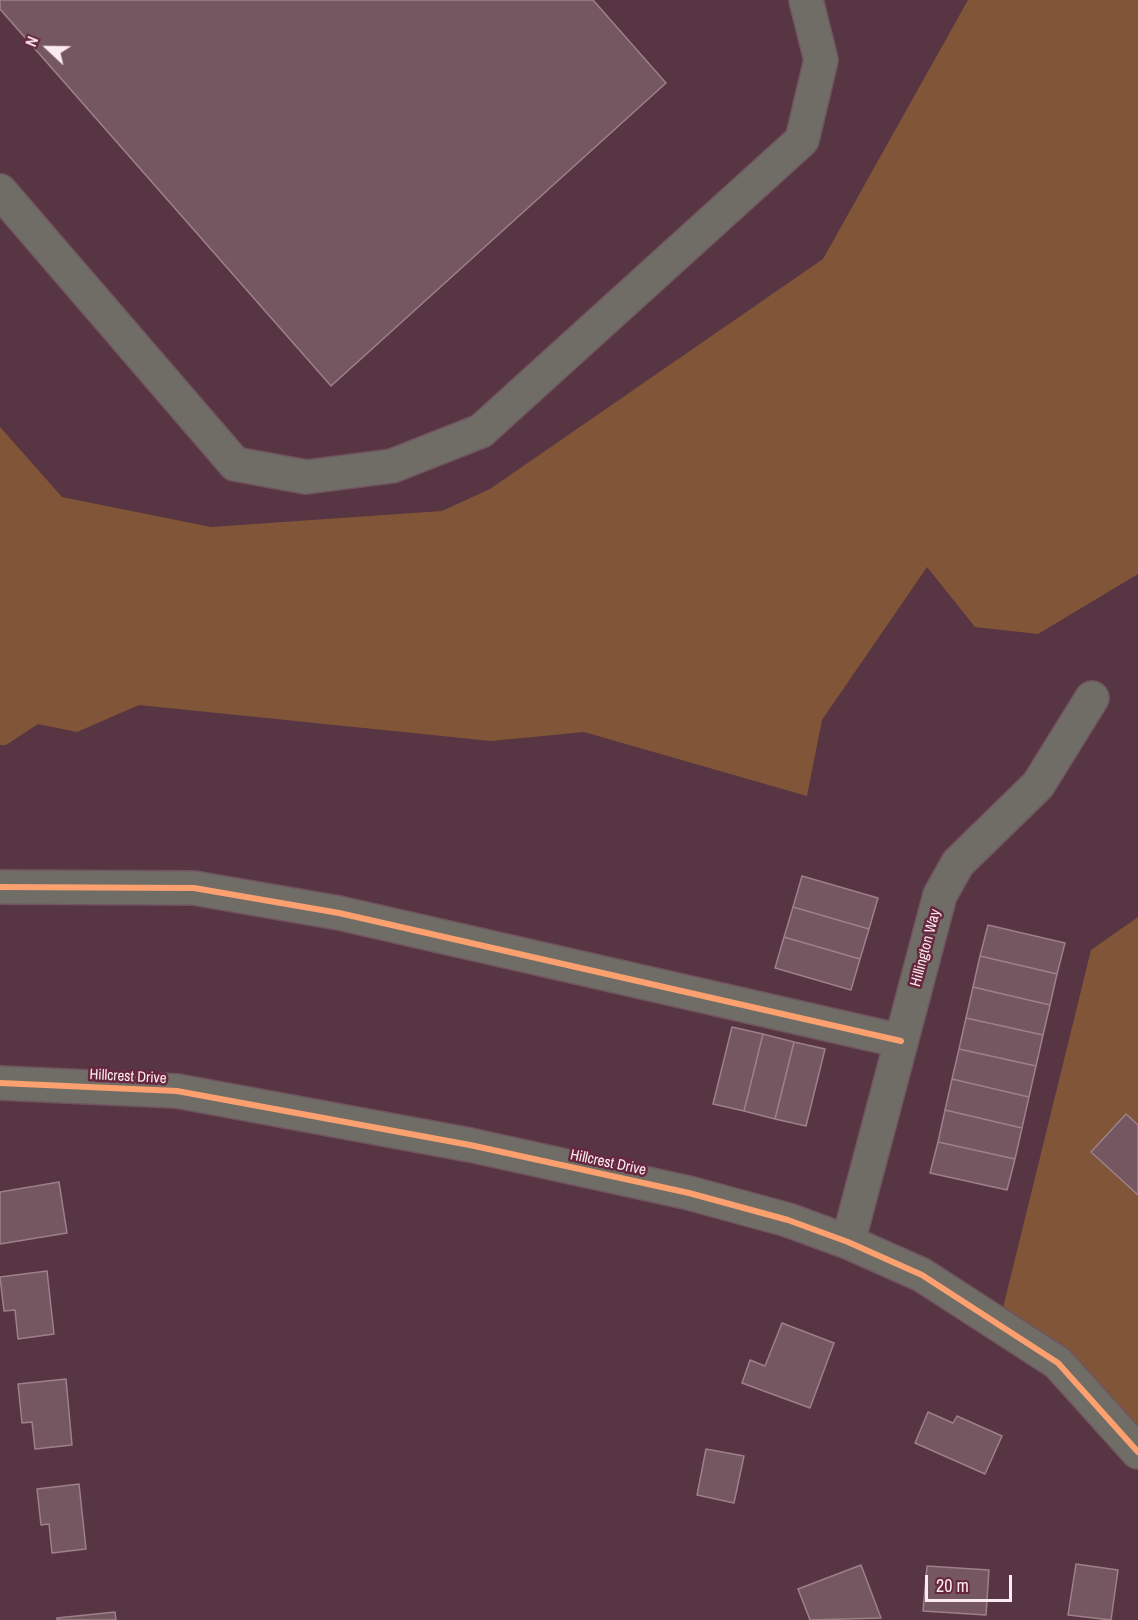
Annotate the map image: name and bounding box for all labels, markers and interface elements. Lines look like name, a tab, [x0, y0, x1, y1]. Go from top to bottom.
north arrow	[18, 18, 78, 78]
text: N	[19, 33, 43, 50]
street label: Hillington Way	[907, 907, 945, 989]
street label: Hillcrest Drive	[89, 1066, 167, 1088]
street label: Hillcrest Drive	[568, 1146, 648, 1180]
scale bar	[928, 1563, 1015, 1601]
text: 20 m	[936, 1573, 969, 1598]

